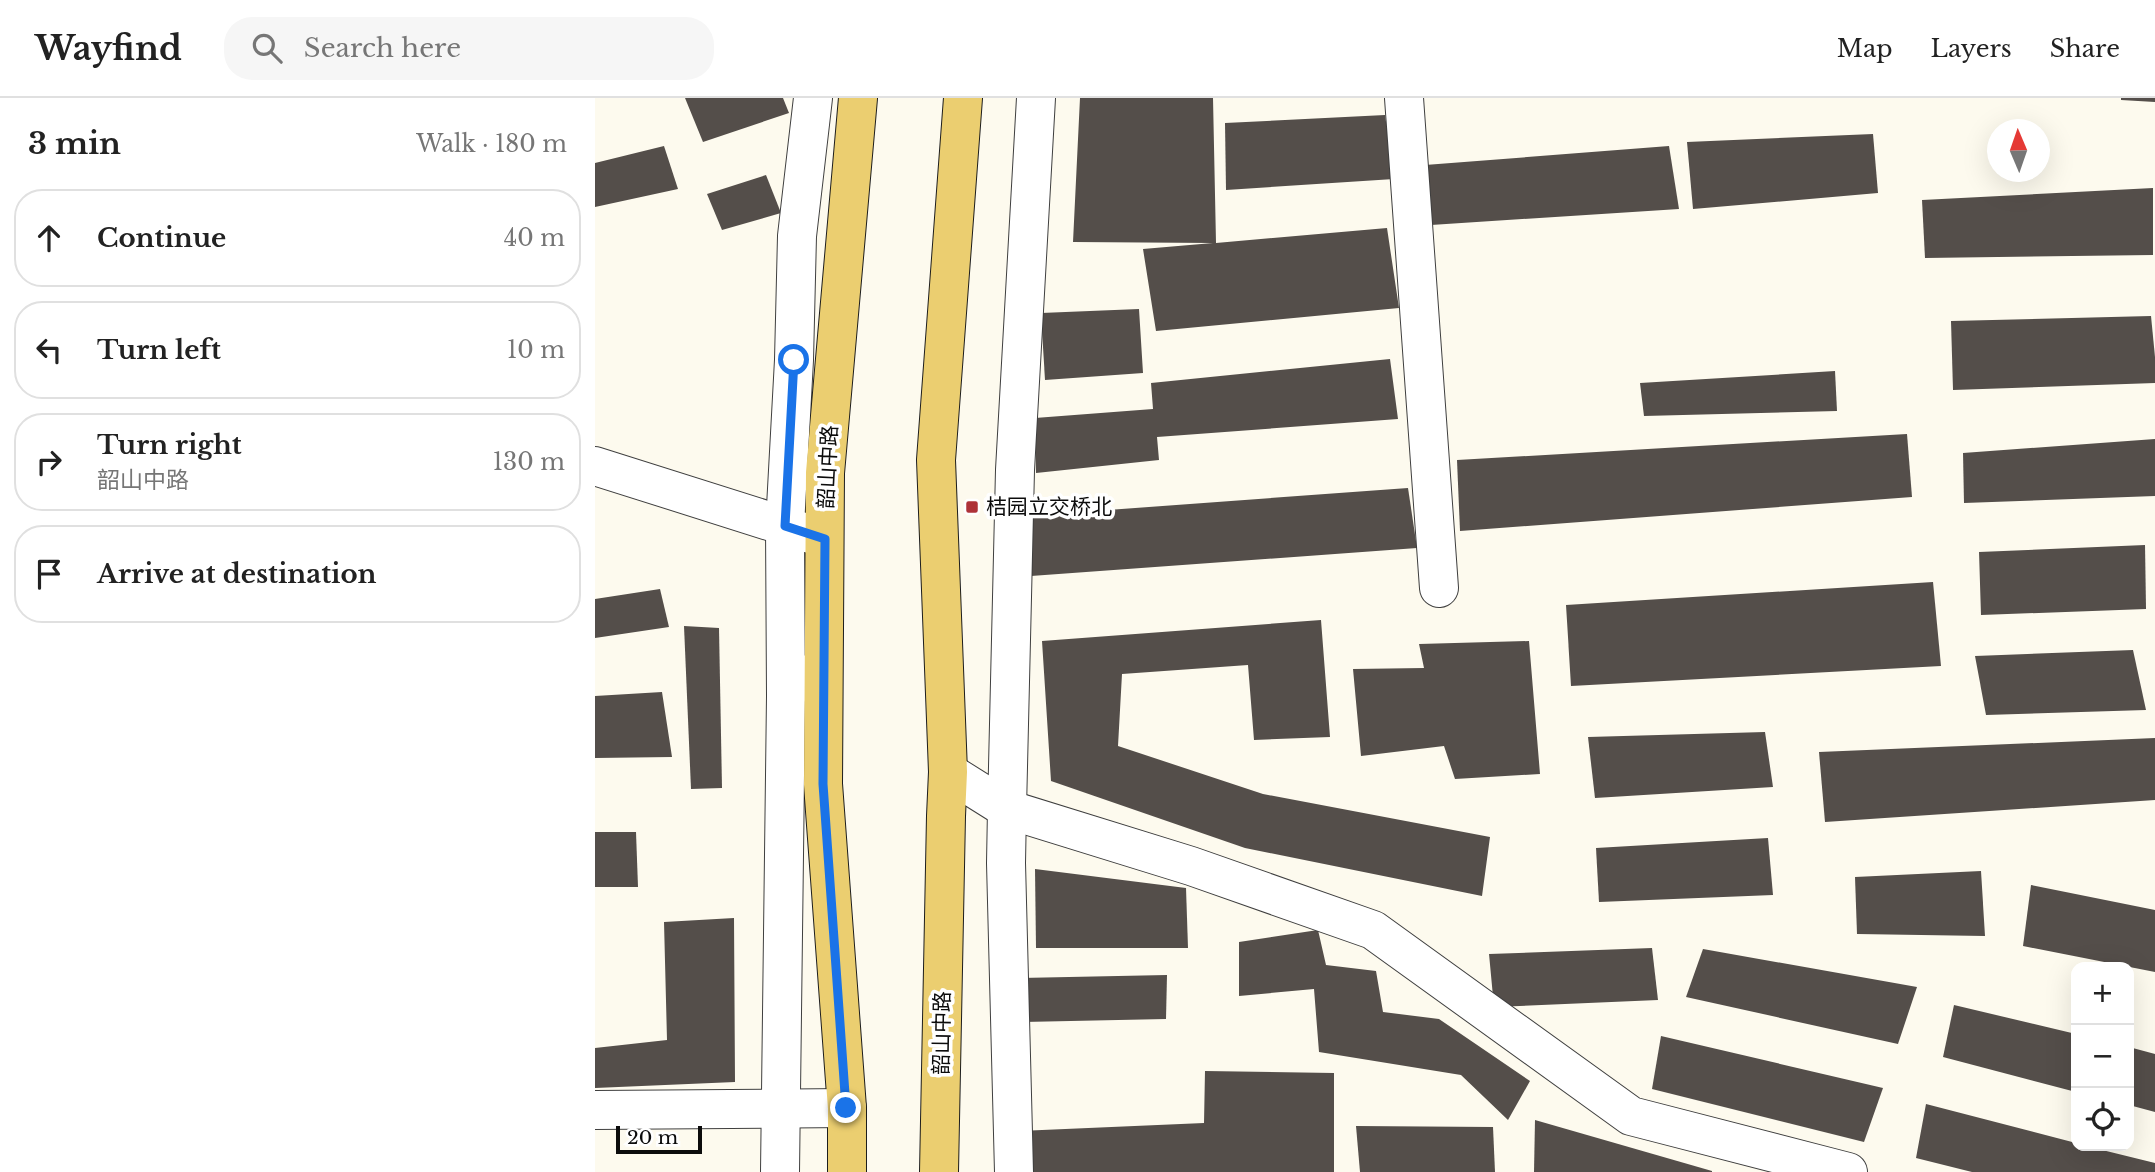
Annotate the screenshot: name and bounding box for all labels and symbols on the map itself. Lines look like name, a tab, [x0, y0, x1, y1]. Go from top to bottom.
north arrow	[1987, 119, 2050, 182]
route start	[778, 344, 809, 375]
street label: 韶山中路	[813, 424, 843, 510]
place label: 桔园立交桥北	[986, 494, 1112, 520]
marker: 桔园立交桥北	[964, 499, 980, 515]
street label: 韶山中路	[928, 991, 956, 1075]
route end	[830, 1092, 861, 1123]
scale bar	[616, 1123, 702, 1155]

